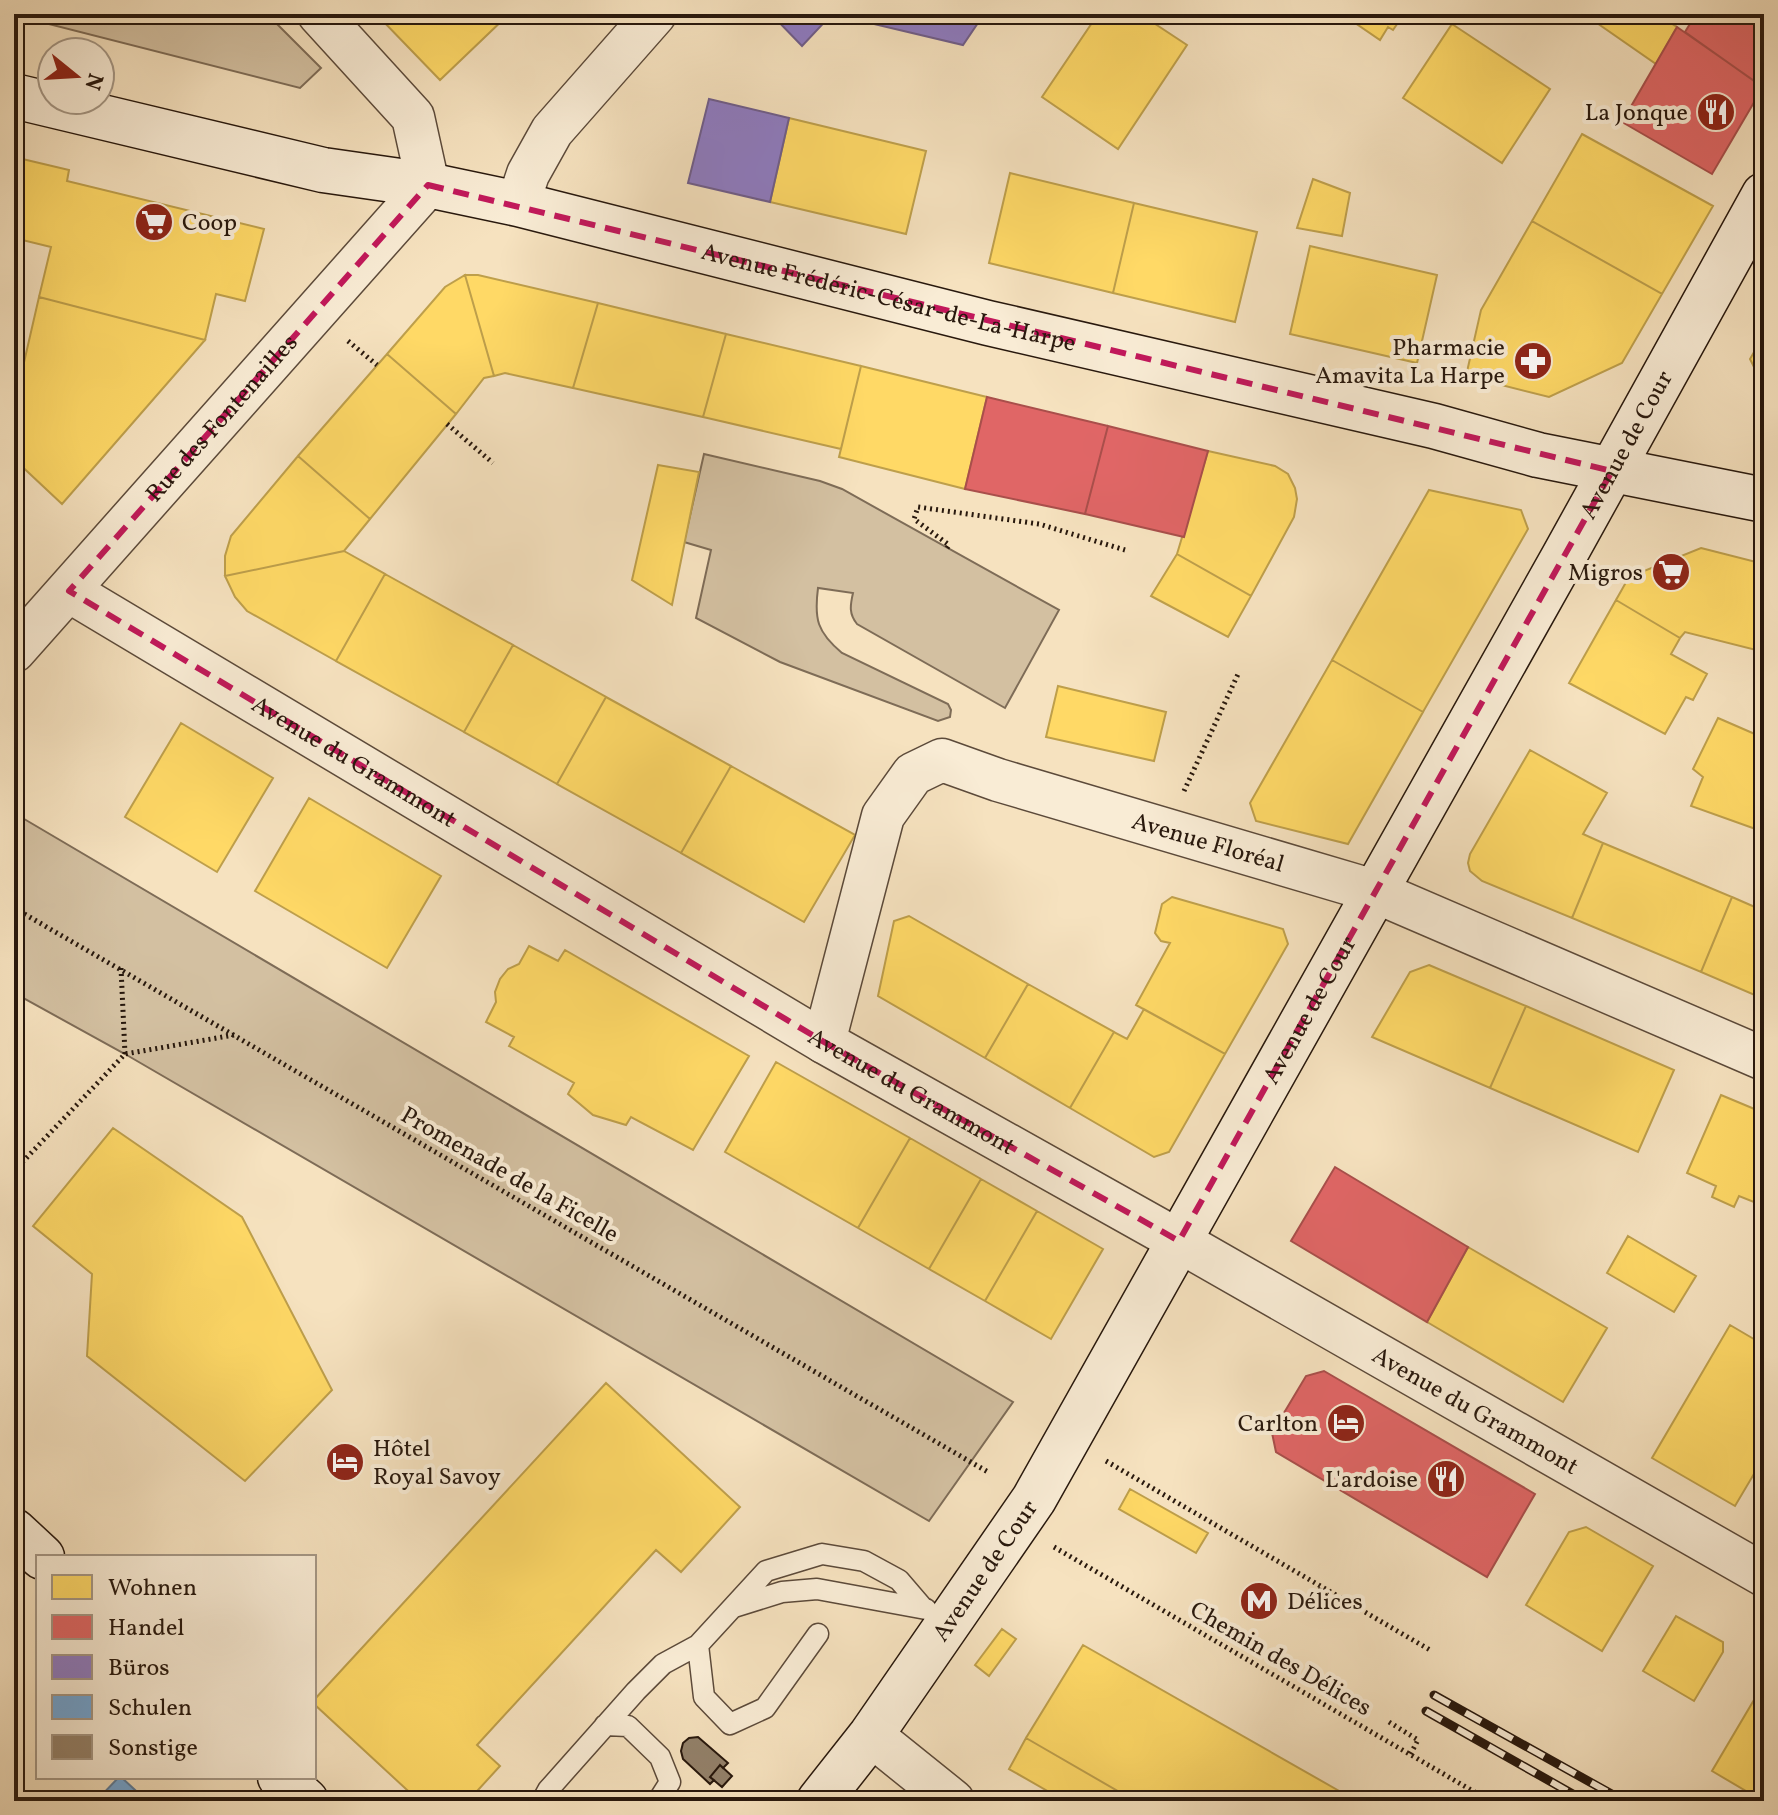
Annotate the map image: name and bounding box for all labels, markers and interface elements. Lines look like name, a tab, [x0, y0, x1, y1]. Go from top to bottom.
north arrow	[36, 36, 116, 116]
text: N	[75, 69, 110, 94]
restaurant icon: La Jonque	[1695, 91, 1737, 133]
place label: La Jonque	[1585, 97, 1688, 131]
supermarket icon: Coop	[133, 201, 175, 243]
place label: Coop	[182, 207, 237, 241]
street label: Avenue Frédéric-César-de-La-Harpe	[697, 236, 1079, 362]
street label: Rue des Fontenailles	[139, 328, 307, 511]
place label: Pharmacie Amavita La Harpe	[1315, 332, 1505, 394]
pharmacy icon: Pharmacie Amavita La Harpe	[1512, 340, 1554, 382]
street label: Avenue de Cour	[1573, 365, 1682, 526]
supermarket icon: Migros	[1650, 551, 1692, 593]
place label: Migros	[1568, 557, 1643, 591]
street label: Avenue du Grammont	[244, 689, 462, 837]
street label: Avenue Floréal	[1127, 805, 1288, 883]
street label: Avenue de Cour	[1255, 930, 1366, 1091]
street label: Avenue du Grammont	[801, 1021, 1021, 1165]
street label: Promenade de la Ficelle	[394, 1099, 624, 1252]
street label: Avenue du Grammont	[1365, 1340, 1584, 1485]
hotel icon: Carlton	[1325, 1402, 1367, 1444]
place label: Carlton	[1238, 1408, 1318, 1442]
place label: Hôtel Royal Savoy	[373, 1433, 501, 1495]
hotel icon: Hôtel Royal Savoy	[324, 1441, 366, 1483]
restaurant icon: L'ardoise	[1425, 1458, 1467, 1500]
place label: L'ardoise	[1325, 1464, 1418, 1498]
street label: Avenue de Cour	[925, 1494, 1047, 1649]
legend	[36, 1555, 316, 1779]
text: Wohnen	[108, 1572, 197, 1606]
metro station icon: Délices	[1238, 1580, 1280, 1622]
place label: Délices	[1287, 1586, 1363, 1620]
street label: Chemin des Délices	[1183, 1594, 1377, 1726]
text: Handel	[108, 1612, 184, 1646]
text: Büros	[108, 1652, 170, 1686]
text: Schulen	[108, 1692, 192, 1726]
text: Sonstige	[108, 1732, 198, 1766]

